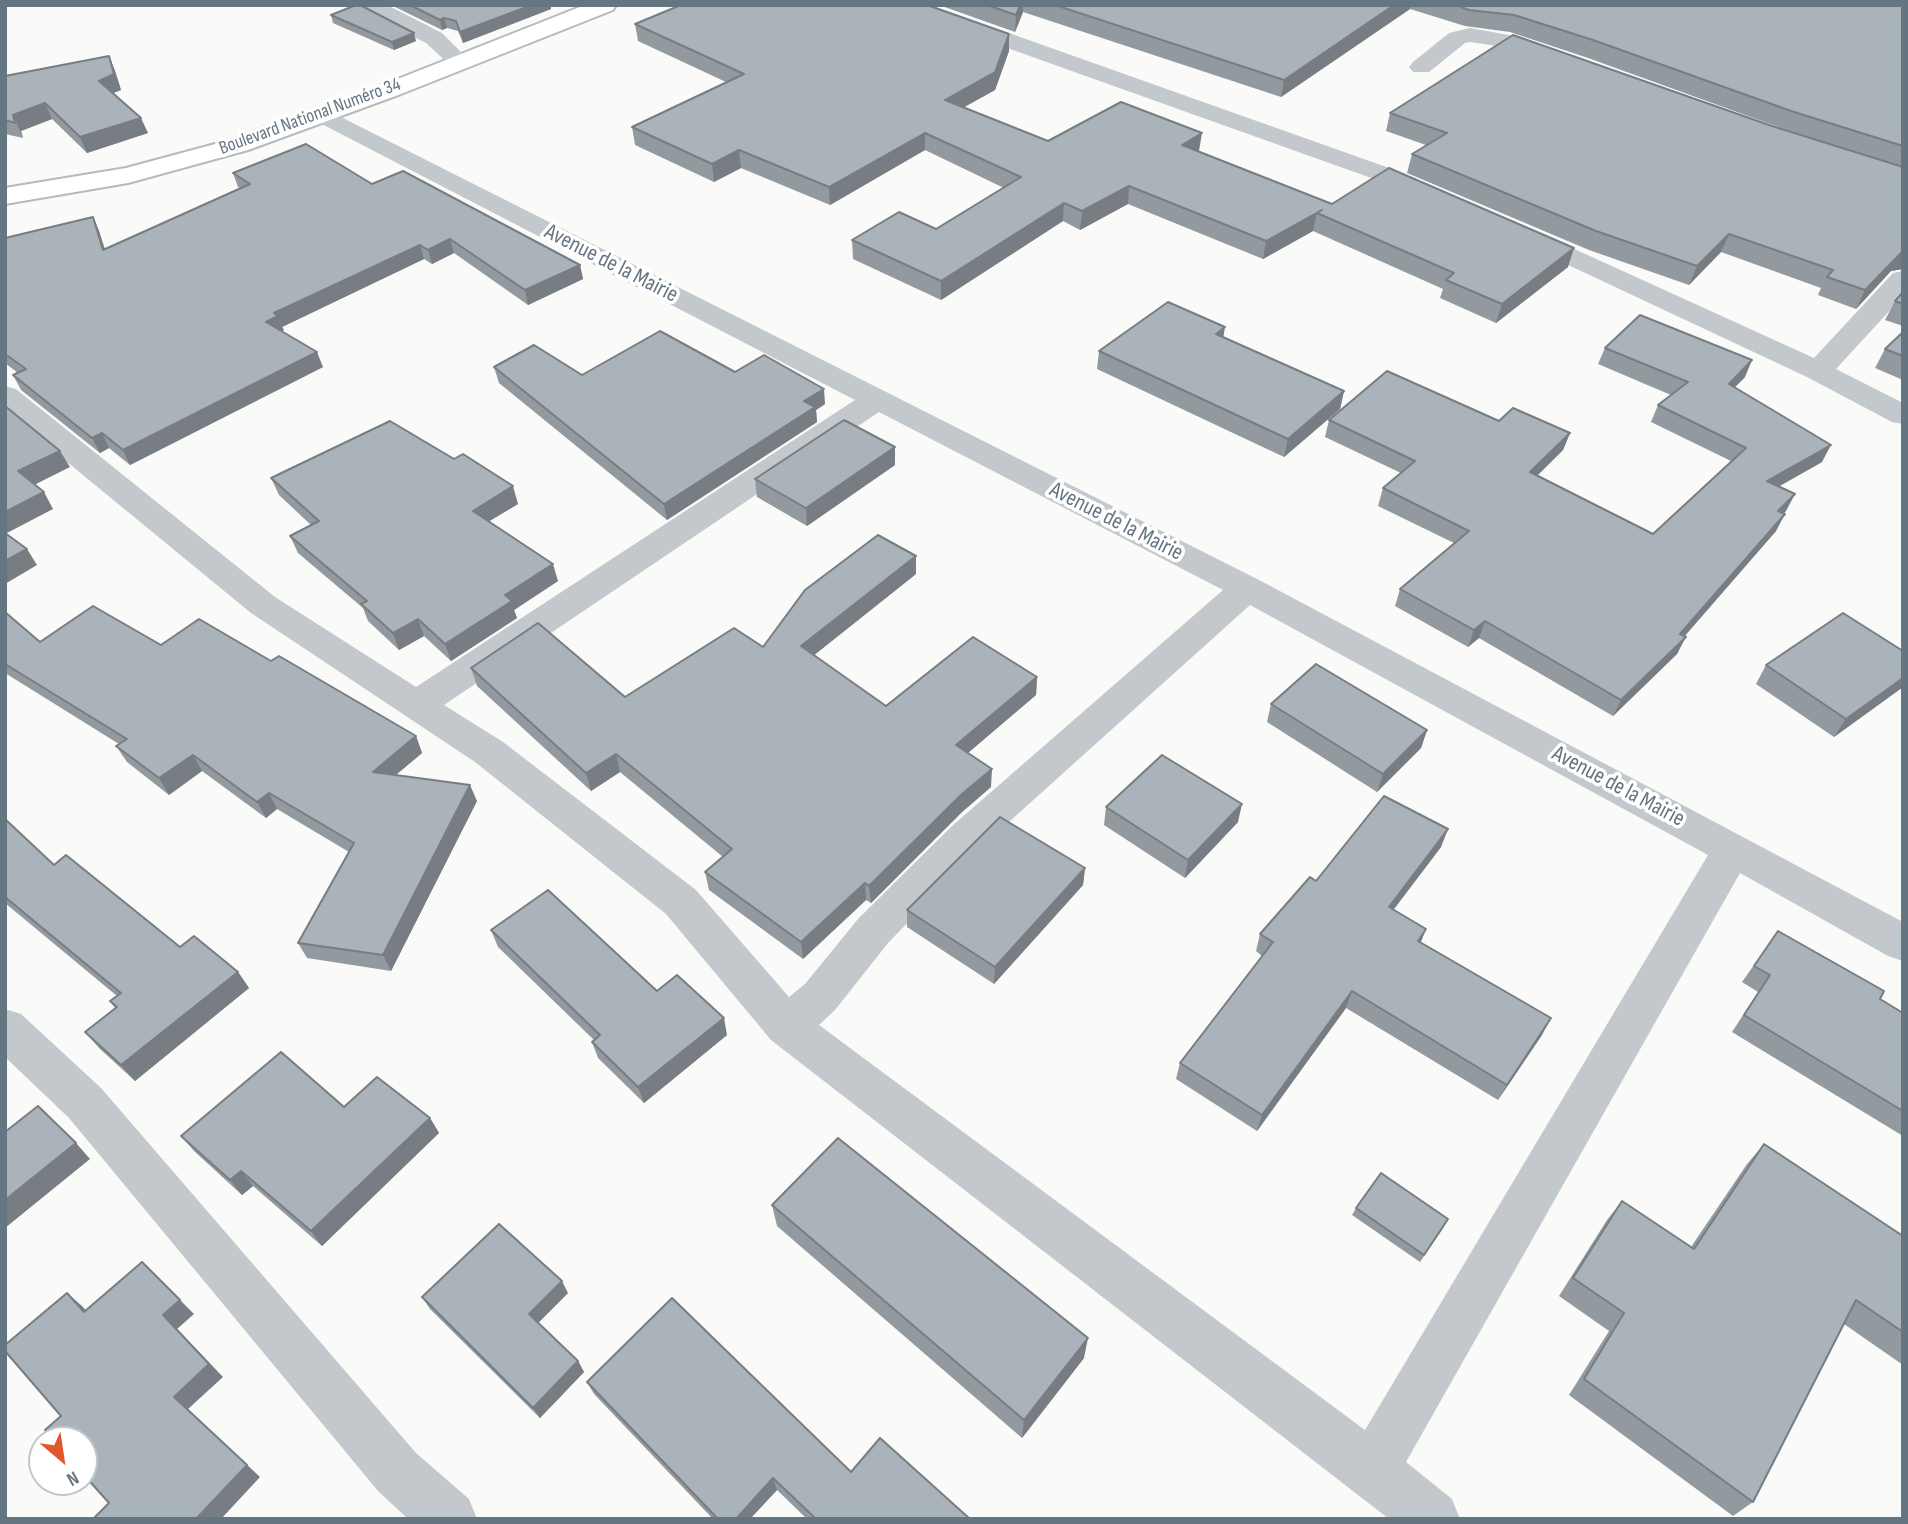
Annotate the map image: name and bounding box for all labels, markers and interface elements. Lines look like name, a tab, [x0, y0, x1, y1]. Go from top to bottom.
street label: Boulevard National Numéro 34	[216, 74, 404, 160]
street label: Avenue de la Mairie	[540, 219, 682, 309]
street label: Avenue de la Mairie	[1045, 477, 1187, 567]
street label: Avenue de la Mairie	[1547, 741, 1689, 833]
north arrow	[28, 1426, 98, 1496]
text: N	[62, 1466, 82, 1491]

